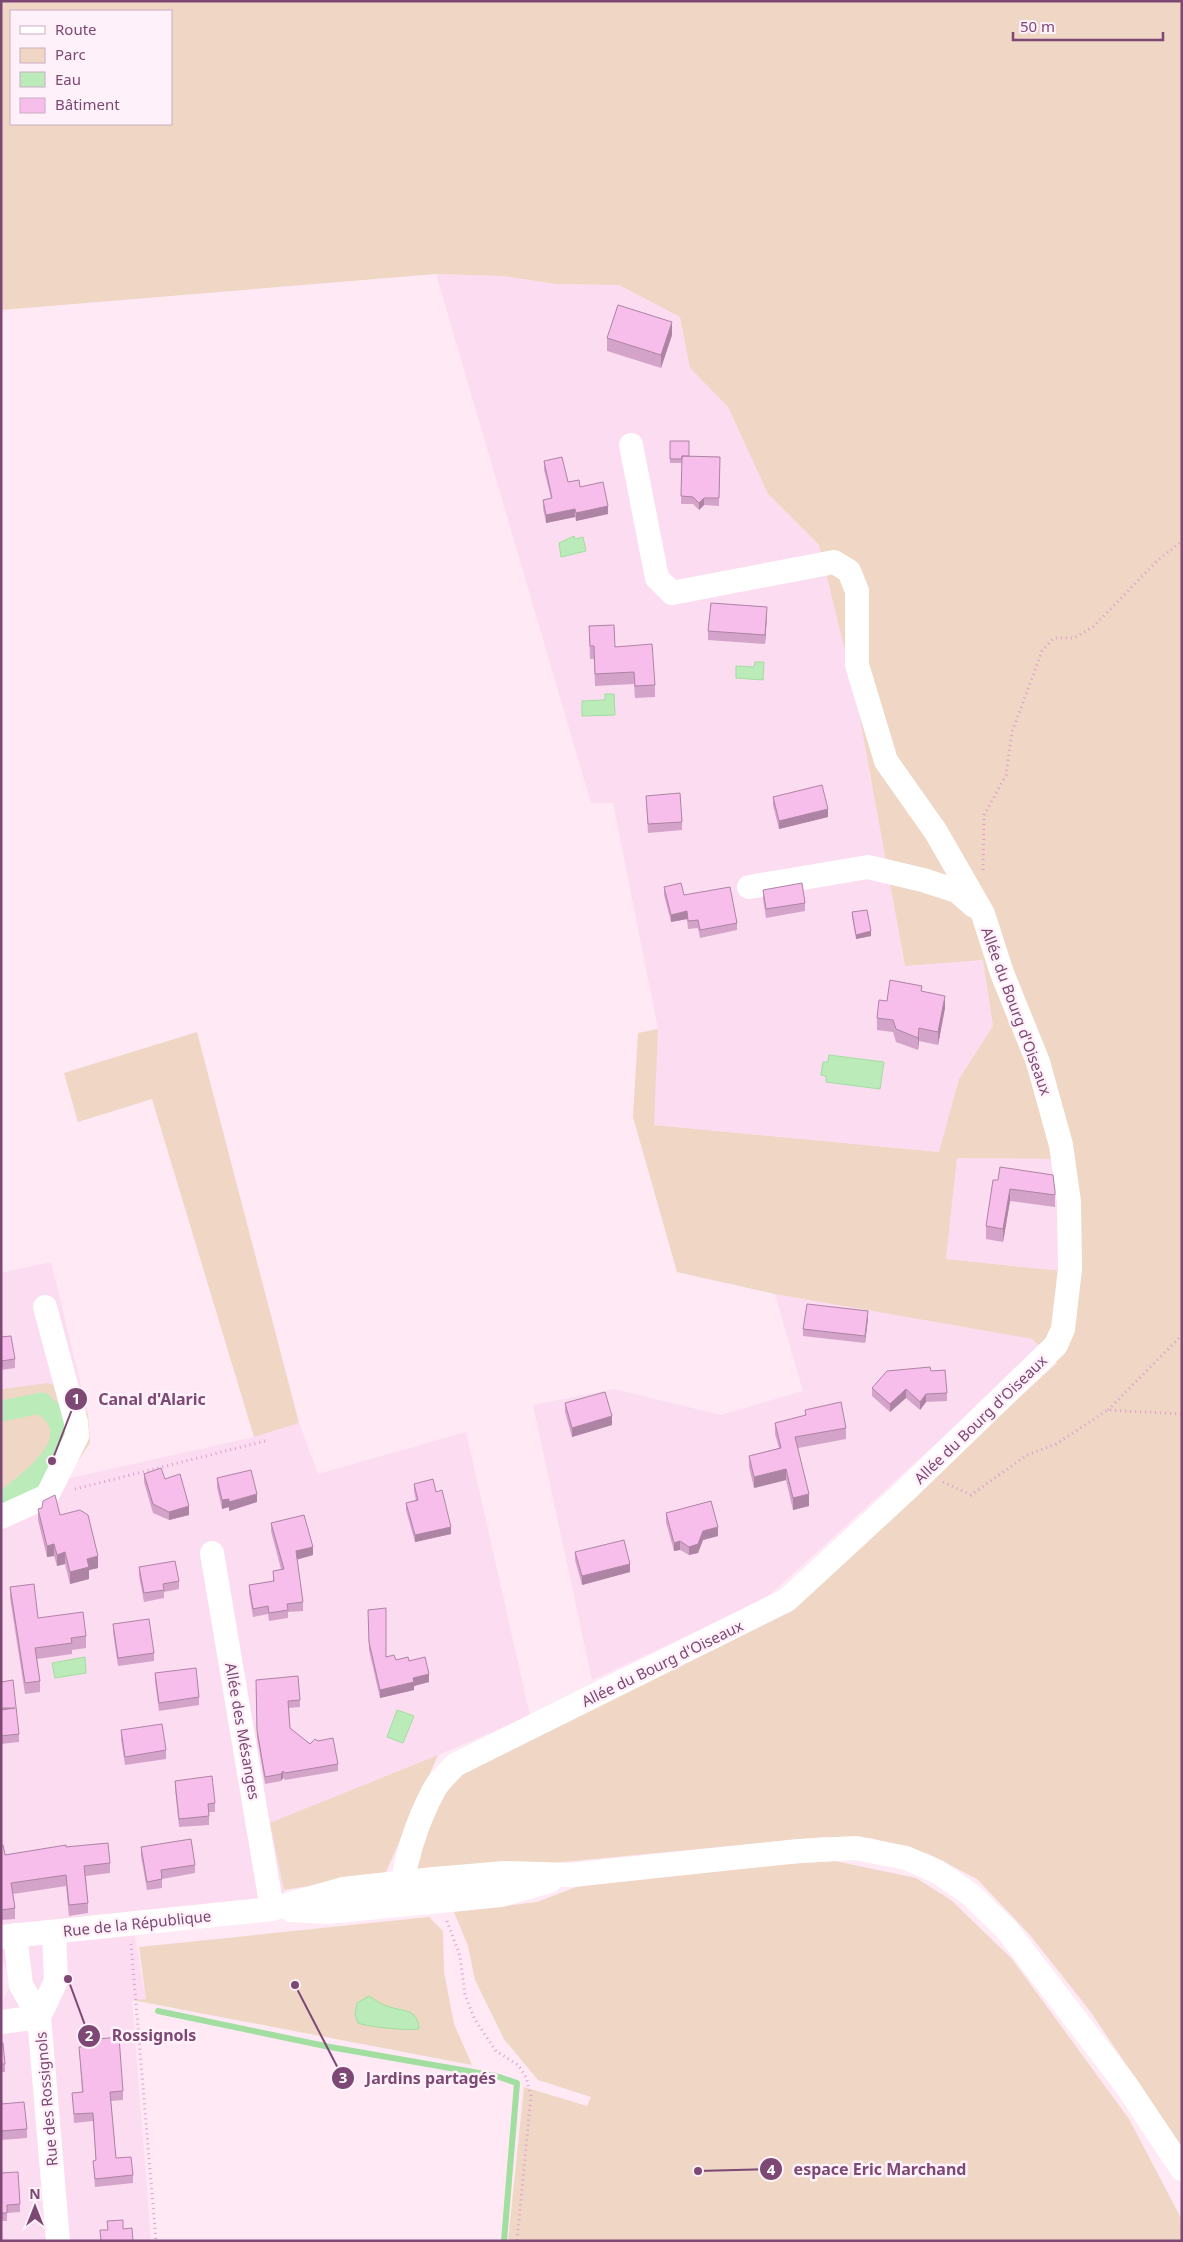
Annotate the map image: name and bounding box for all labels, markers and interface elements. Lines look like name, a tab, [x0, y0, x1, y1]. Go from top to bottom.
legend	[10, 10, 172, 125]
scale bar	[1013, 10, 1163, 42]
text: 50 m	[1020, 16, 1055, 36]
text: Route	[55, 19, 97, 39]
text: Parc	[55, 44, 86, 64]
text: Eau	[55, 69, 81, 89]
text: Bâtiment	[55, 94, 120, 114]
street label: Allée du Bourg d'Oiseaux	[977, 924, 1057, 1098]
street label: Allée du Bourg d'Oiseaux	[909, 1350, 1051, 1488]
callout: Canal d'Alaric	[63, 1384, 216, 1415]
text: 1	[72, 1388, 80, 1408]
text: Canal d'Alaric	[98, 1388, 206, 1410]
street label: Allée du Bourg d'Oiseaux	[578, 1615, 746, 1711]
street label: Allée des Mésanges	[221, 1661, 265, 1801]
street label: Rue de la République	[62, 1905, 212, 1941]
callout: Rossignols	[76, 2020, 206, 2051]
text: Rossignols	[112, 2024, 196, 2046]
text: 2	[85, 2025, 94, 2045]
street label: Rue des Rossignols	[30, 2031, 62, 2167]
callout: Jardins partagés	[330, 2063, 506, 2094]
text: 3	[339, 2067, 347, 2087]
text: Jardins partagés	[364, 2067, 496, 2089]
callout: espace Eric Marchand	[759, 2154, 977, 2185]
text: espace Eric Marchand	[794, 2158, 966, 2180]
text: 4	[767, 2159, 776, 2179]
north arrow	[10, 2182, 60, 2232]
text: N	[29, 2184, 41, 2203]

